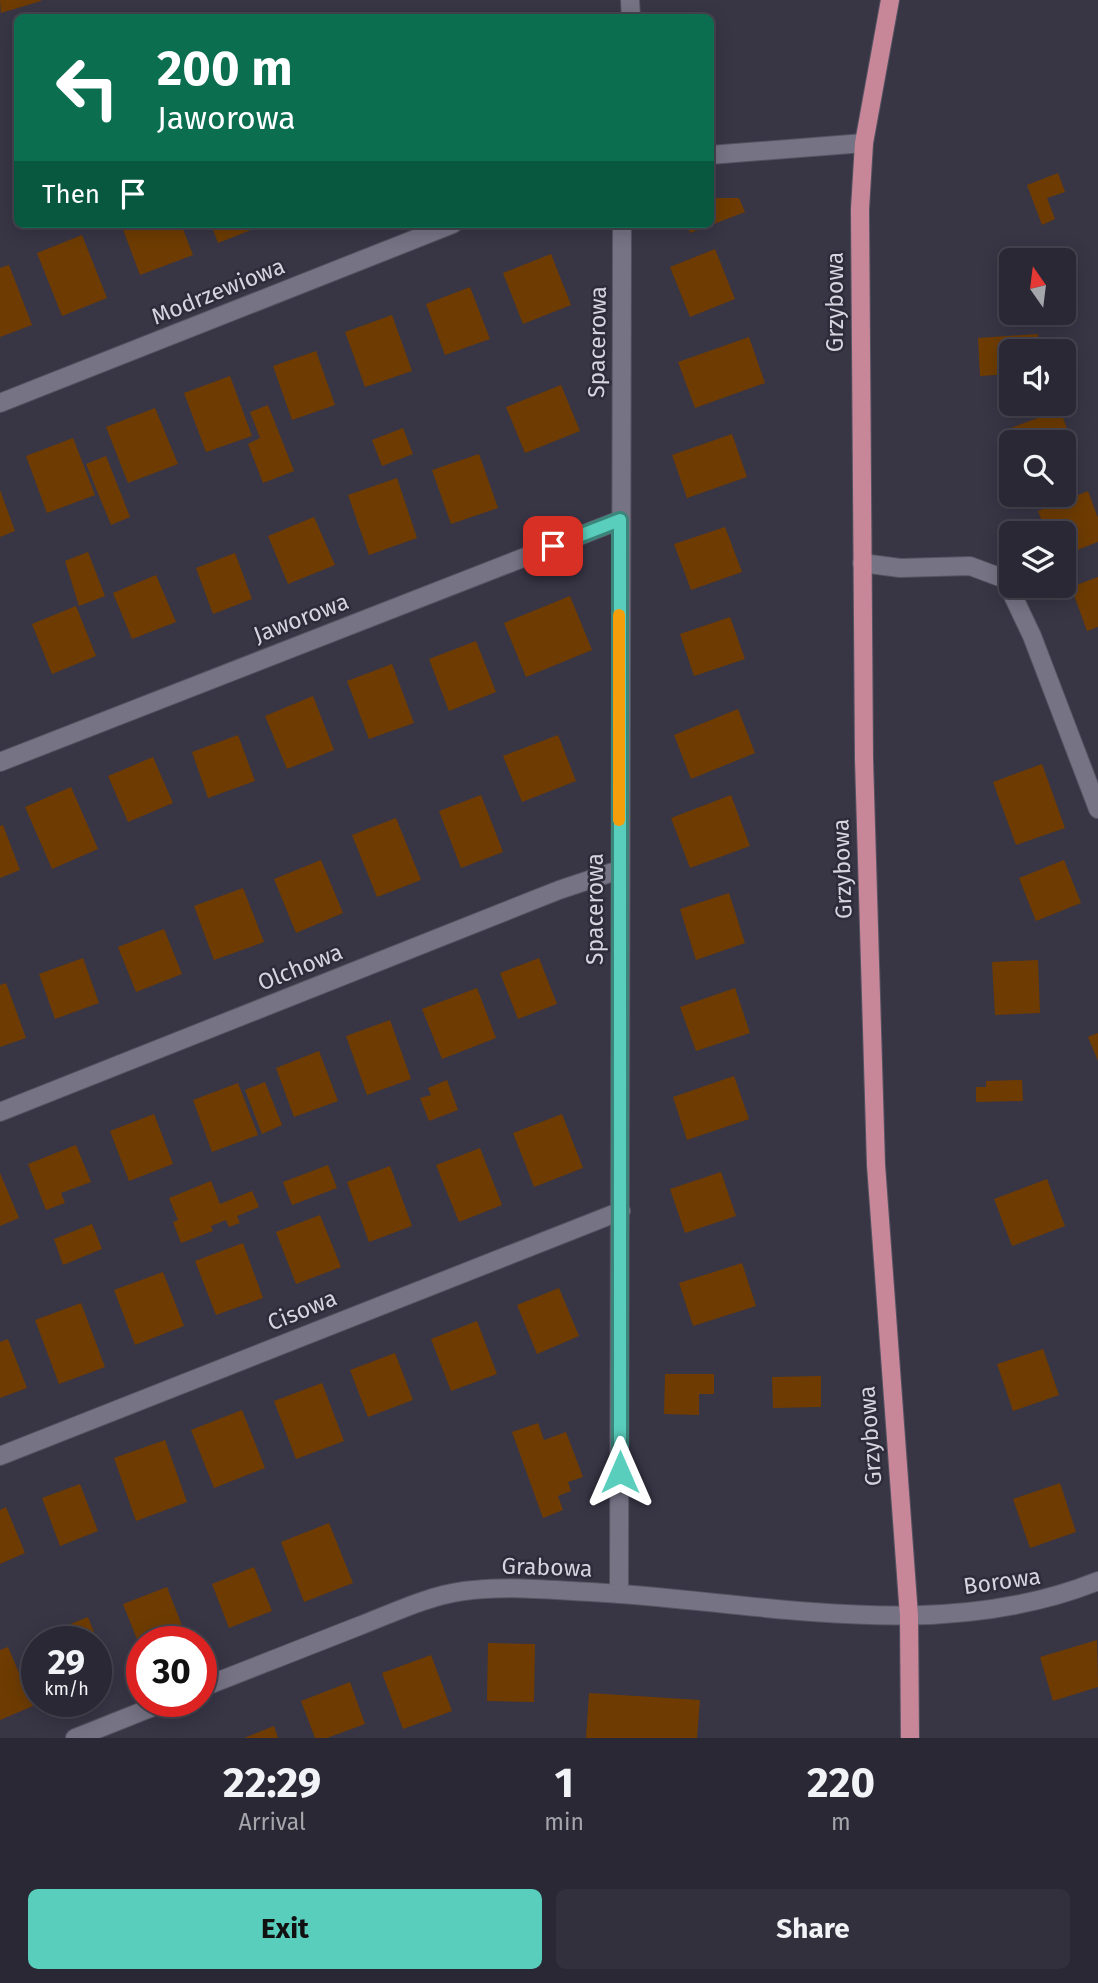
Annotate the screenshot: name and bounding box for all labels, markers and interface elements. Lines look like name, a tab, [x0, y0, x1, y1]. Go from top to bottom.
text: 200 m	[157, 39, 293, 98]
icon: left	[42, 42, 133, 133]
text: Jaworowa	[157, 99, 296, 137]
icon: arrive	[114, 175, 152, 213]
text: Then	[42, 179, 100, 210]
north arrow	[999, 248, 1076, 326]
map controls	[999, 248, 1076, 598]
street label: Modrzewiowa	[147, 252, 289, 330]
street label: Grzybowa	[821, 252, 849, 352]
street label: Spacerowa	[582, 286, 612, 398]
button: sound	[999, 339, 1076, 416]
button: search	[999, 430, 1076, 507]
pin	[523, 516, 583, 576]
button: layers	[999, 521, 1076, 598]
icon: arrive	[534, 527, 572, 565]
street label: Jaworowa	[249, 587, 353, 649]
street label: Grzybowa	[826, 818, 858, 920]
street label: Spacerowa	[581, 853, 609, 965]
street label: Olchowa	[253, 937, 347, 997]
street label: Cisowa	[263, 1283, 341, 1337]
street label: Grzybowa	[853, 1385, 887, 1487]
position arrow	[583, 1435, 657, 1509]
street label: Grabowa	[501, 1551, 593, 1583]
street label: Borowa	[962, 1562, 1042, 1600]
speed limit sign: 30	[126, 1626, 217, 1717]
text: 29	[48, 1641, 85, 1683]
text: km/h	[44, 1678, 89, 1700]
text: 22:29	[223, 1758, 321, 1808]
text: 1	[554, 1758, 574, 1808]
text: 220	[807, 1758, 875, 1808]
text: Arrival	[238, 1808, 306, 1836]
text: min	[544, 1808, 584, 1836]
text: m	[831, 1808, 851, 1836]
button: Exit	[28, 1889, 542, 1969]
button: Share	[556, 1889, 1070, 1969]

